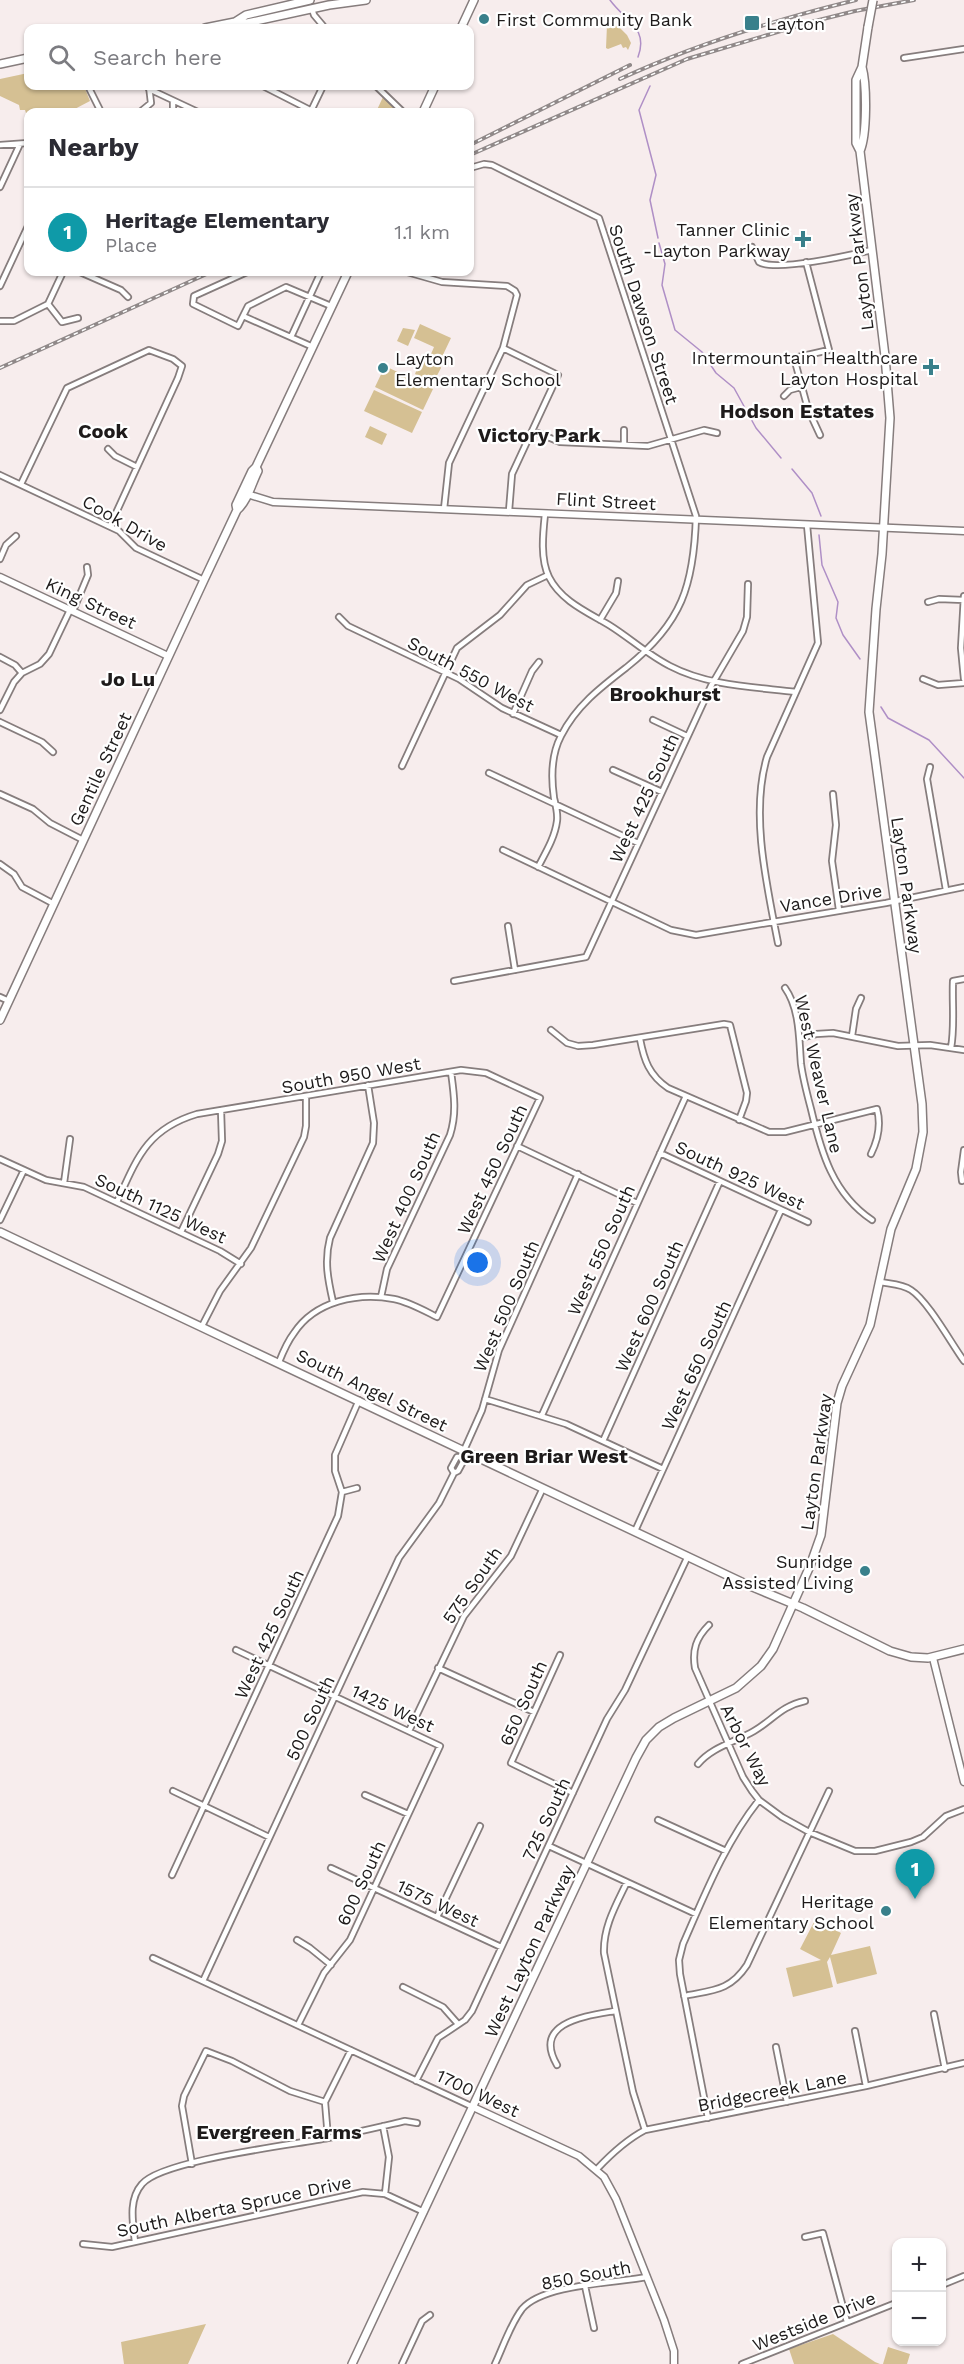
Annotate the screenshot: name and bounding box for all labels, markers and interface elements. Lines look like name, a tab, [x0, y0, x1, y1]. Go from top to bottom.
place label: First Community Bank	[496, 9, 692, 30]
marker: First Community Bank	[477, 12, 491, 26]
place label: Layton	[766, 13, 825, 34]
marker: Layton	[743, 14, 761, 32]
search box	[24, 24, 474, 90]
icon: search	[45, 41, 78, 74]
text: Search here	[93, 45, 222, 70]
text: Nearby	[48, 132, 139, 162]
street label: Layton Parkway	[840, 192, 878, 332]
text: Heritage Elementary	[105, 208, 329, 233]
place label: Tanner Clinic -Layton Parkway	[643, 219, 791, 261]
text: 1	[63, 220, 72, 244]
text: 1.1 km	[394, 220, 450, 244]
street label: South Dawson Street	[605, 221, 683, 407]
marker: Tanner Clinic -Layton Parkway	[794, 230, 812, 248]
text: Place	[105, 233, 157, 257]
place label: Intermountain Healthcare Layton Hospital	[691, 347, 918, 389]
place label: Layton Elementary School	[395, 348, 561, 390]
marker: Intermountain Healthcare Layton Hospital	[922, 358, 940, 376]
marker: Layton Elementary School	[376, 361, 390, 375]
district label: Hodson Estates	[720, 399, 875, 423]
district label: Cook	[78, 419, 129, 443]
district label: Victory Park	[478, 423, 601, 447]
street label: Flint Street	[555, 488, 657, 514]
street label: Cook Drive	[79, 490, 171, 556]
street label: King Street	[42, 573, 140, 633]
street label: South 550 West	[404, 632, 538, 716]
district label: Jo Lu	[101, 667, 155, 691]
district label: Brookhurst	[609, 682, 721, 706]
street label: Gentile Street	[64, 708, 136, 829]
street label: West 425 South	[605, 730, 683, 866]
street label: Layton Parkway	[887, 815, 927, 955]
street label: Vance Drive	[778, 880, 884, 916]
street label: West Weaver Lane	[791, 993, 847, 1155]
street label: South 950 West	[280, 1052, 423, 1098]
street label: West 450 South	[453, 1101, 531, 1237]
street label: West 400 South	[368, 1128, 444, 1266]
street label: South 925 West	[672, 1136, 808, 1214]
street label: South 1125 West	[92, 1168, 231, 1248]
street label: West 550 South	[563, 1181, 639, 1319]
street label: West 500 South	[469, 1237, 543, 1375]
street label: West 600 South	[611, 1237, 687, 1375]
your location	[463, 1248, 492, 1277]
street label: West 650 South	[657, 1297, 735, 1433]
street label: South Angel Street	[293, 1344, 451, 1436]
street label: Layton Parkway	[796, 1392, 836, 1532]
district label: Green Briar West	[460, 1444, 628, 1468]
street label: 575 South	[438, 1542, 506, 1628]
place label: Sunridge Assisted Living	[722, 1551, 853, 1593]
marker: Sunridge Assisted Living	[858, 1564, 872, 1578]
street label: West 425 South	[230, 1566, 308, 1702]
street label: 650 South	[495, 1657, 551, 1749]
street label: 500 South	[281, 1672, 339, 1764]
street label: 1425 West	[348, 1680, 438, 1736]
street label: Arbor Way	[716, 1700, 776, 1790]
street label: 725 South	[518, 1774, 574, 1864]
street label: 600 South	[332, 1837, 390, 1929]
pin: 1	[896, 1850, 934, 1899]
street label: West Layton Parkway	[480, 1861, 579, 2041]
street label: 1575 West	[394, 1875, 483, 1931]
place label: Heritage Elementary School	[708, 1891, 874, 1933]
marker: Heritage Elementary School	[879, 1904, 893, 1918]
street label: 1700 West	[433, 2065, 523, 2122]
street label: Bridgecreek Lane	[696, 2066, 848, 2116]
district label: Evergreen Farms	[196, 2120, 362, 2144]
street label: South Alberta Spruce Drive	[115, 2171, 353, 2241]
map controls	[892, 2238, 946, 2346]
button: +	[892, 2238, 946, 2292]
street label: 850 South	[539, 2256, 633, 2294]
street label: Westside Drive	[749, 2287, 879, 2355]
button: −	[892, 2292, 946, 2346]

